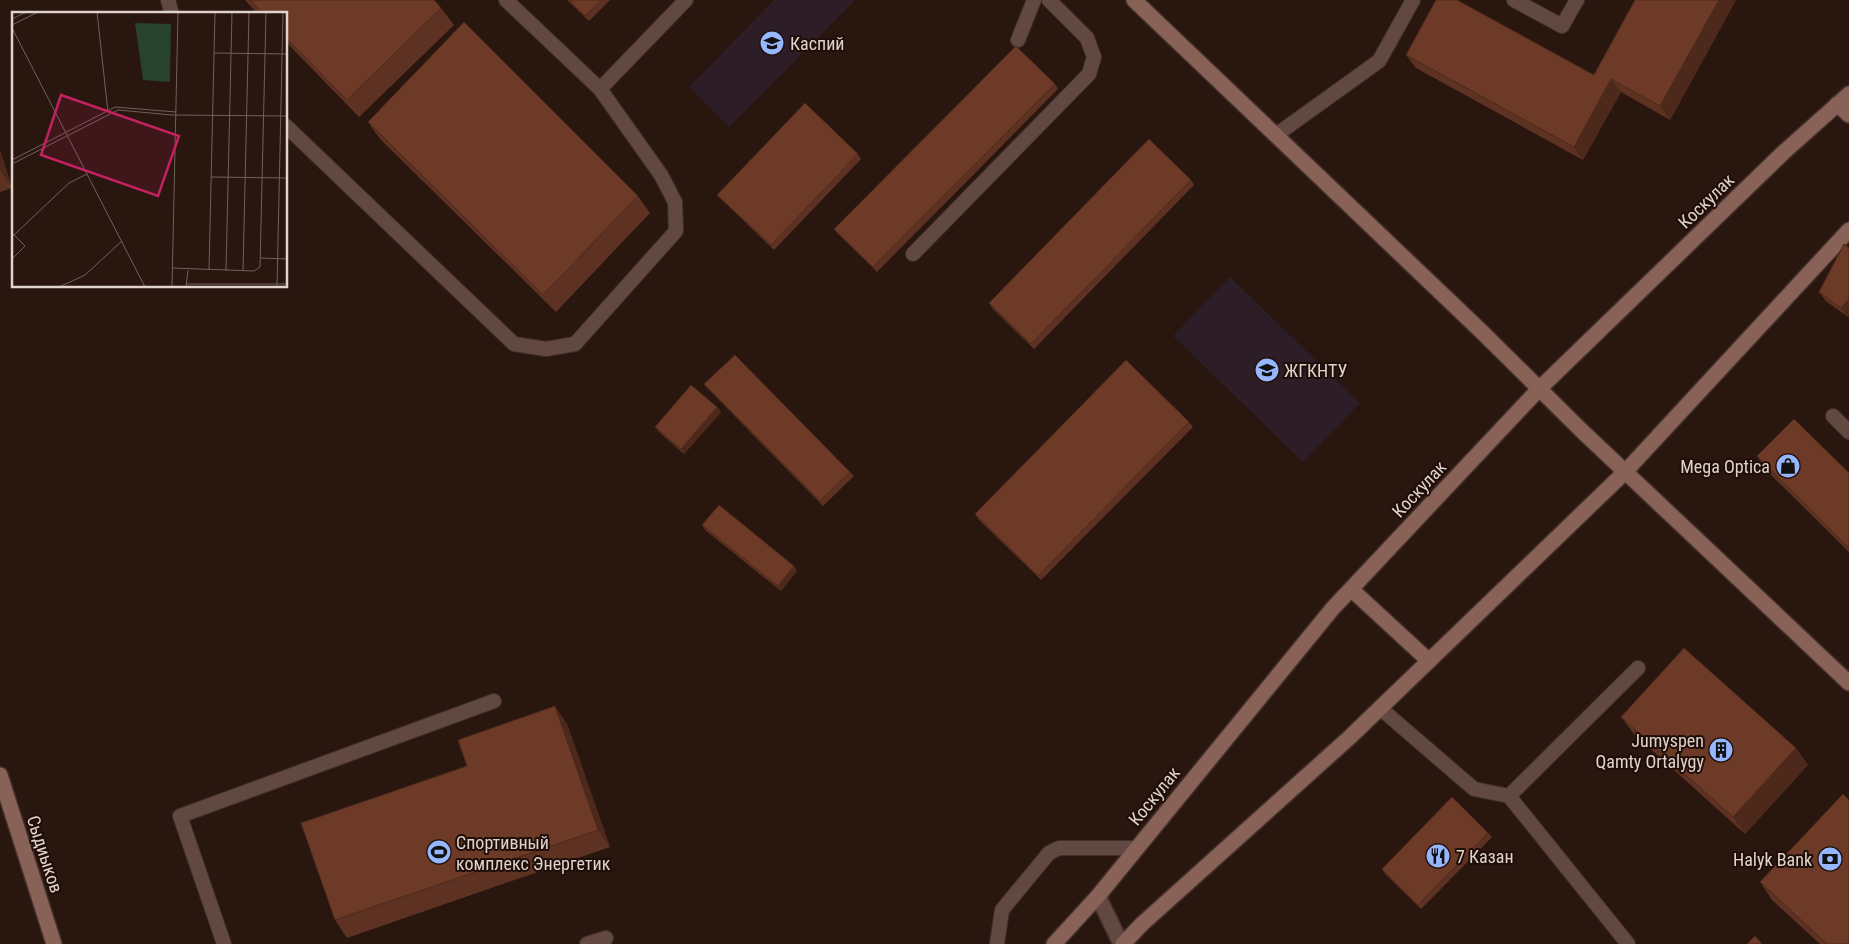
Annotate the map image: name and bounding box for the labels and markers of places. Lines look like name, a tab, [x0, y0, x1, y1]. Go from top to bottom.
school or university icon: Каспий	[759, 30, 785, 56]
place label: Каспий	[790, 33, 845, 54]
school or university icon: ЖГКНТУ	[1254, 357, 1280, 383]
place label: ЖГКНТУ	[1284, 360, 1347, 381]
shop icon: Mega Optica	[1775, 453, 1801, 479]
place label: Mega Optica	[1680, 456, 1770, 477]
place label: Jumyspen Qamty Ortalygy	[1595, 730, 1704, 772]
building icon: Jumyspen Qamty Ortalygy	[1708, 737, 1734, 763]
place label: Спортивный комплекс Энергетик	[456, 832, 611, 874]
sports icon: Спортивный комплекс Энергетик	[426, 839, 452, 865]
restaurant icon: 7 Казан	[1425, 843, 1451, 869]
place label: 7 Казан	[1456, 846, 1514, 867]
bank icon: Halyk Bank	[1817, 846, 1843, 872]
place label: Halyk Bank	[1733, 849, 1812, 870]

